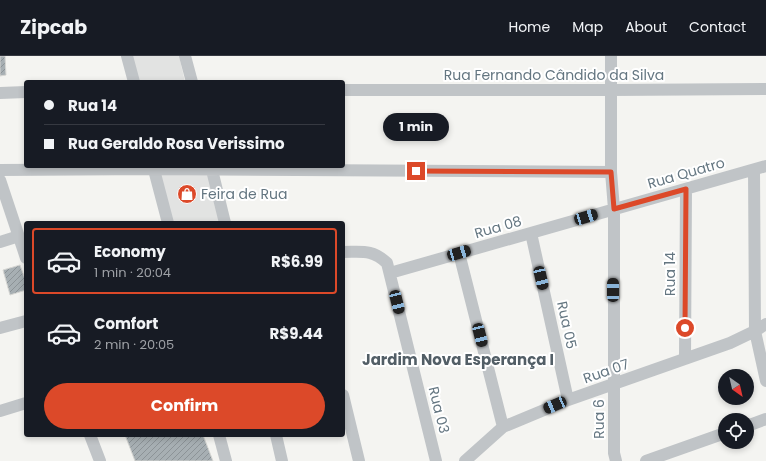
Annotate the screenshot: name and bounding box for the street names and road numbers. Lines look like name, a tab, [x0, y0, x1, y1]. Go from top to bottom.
street label: Rua Fernando Cândido da Silva	[444, 65, 664, 85]
street label: Rua Quatro	[645, 152, 727, 194]
street label: Rua 08	[472, 211, 524, 243]
street label: Rua 14	[660, 252, 680, 296]
street label: Rua 05	[552, 299, 582, 351]
street label: Rua 07	[580, 354, 632, 388]
street label: Rua 03	[424, 384, 454, 436]
street label: Rua 6	[589, 399, 609, 439]

